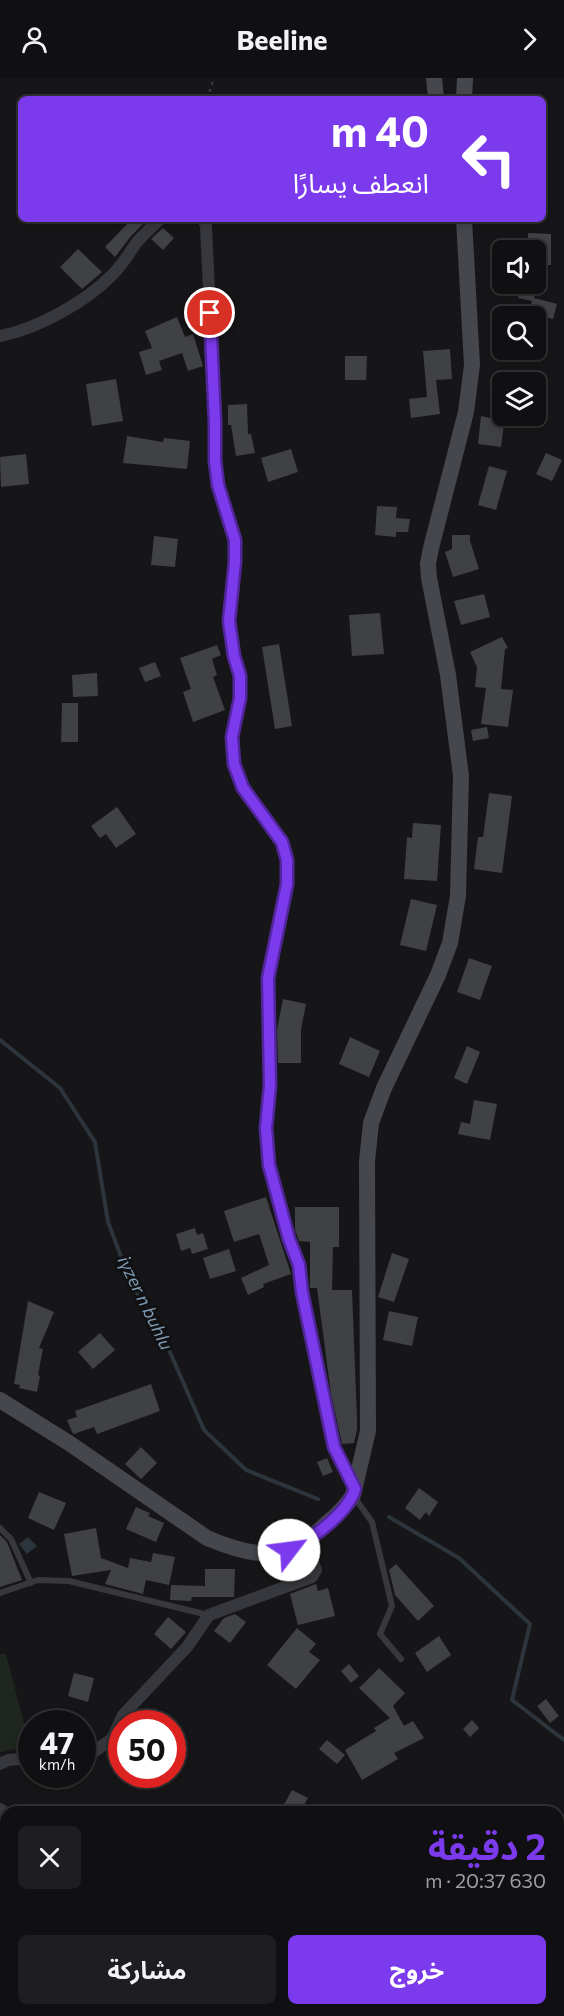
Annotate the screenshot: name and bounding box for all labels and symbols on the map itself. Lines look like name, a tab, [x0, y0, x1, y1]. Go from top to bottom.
pin	[184, 287, 235, 338]
water label: iγzer n buhlu	[114, 1252, 178, 1353]
position arrow	[257, 1518, 321, 1582]
speed limit sign: 50	[108, 1710, 186, 1788]

